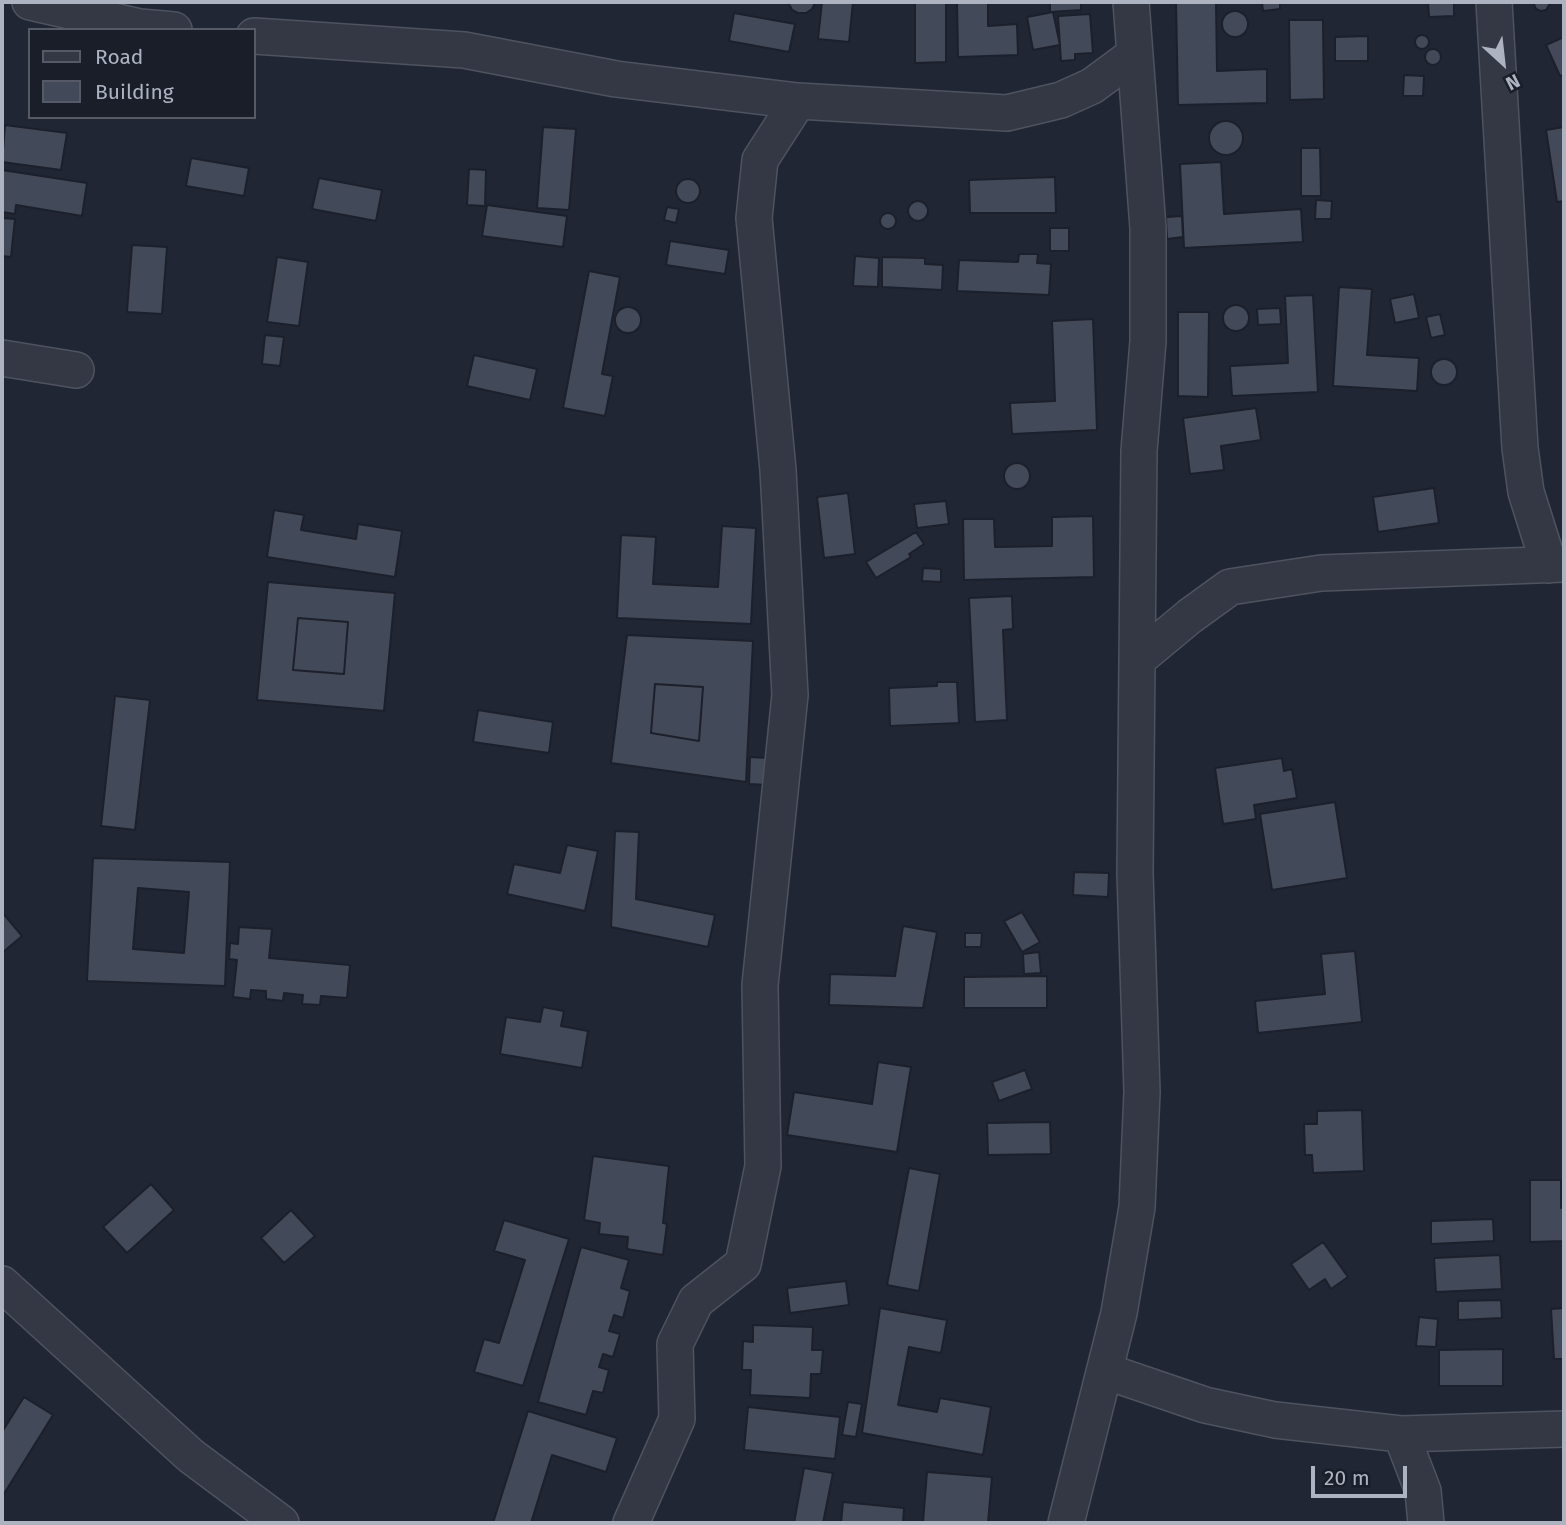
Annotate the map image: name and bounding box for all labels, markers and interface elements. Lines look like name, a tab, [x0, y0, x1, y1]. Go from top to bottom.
legend	[28, 28, 256, 119]
north arrow	[1468, 28, 1538, 98]
text: Road	[95, 44, 143, 70]
text: N	[1502, 69, 1524, 95]
text: Building	[95, 79, 174, 105]
scale bar	[1314, 1452, 1410, 1496]
text: 20 m	[1324, 1465, 1370, 1491]

